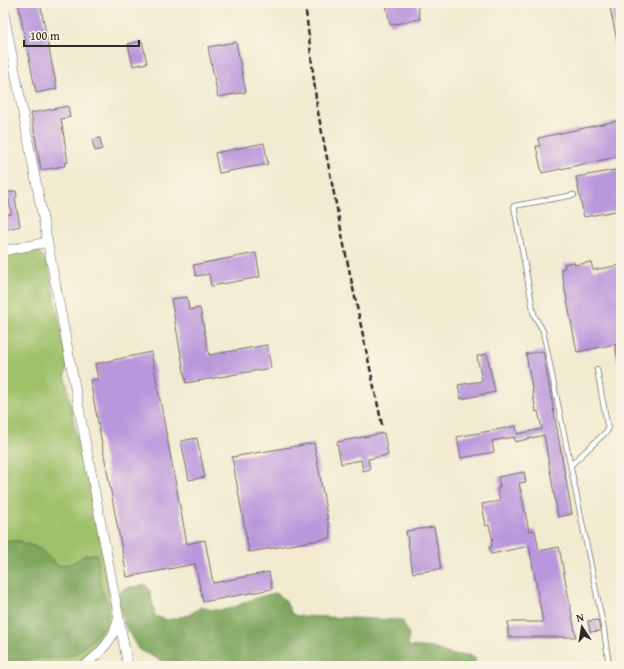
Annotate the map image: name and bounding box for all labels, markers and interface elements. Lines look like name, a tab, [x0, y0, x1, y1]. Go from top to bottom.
scale bar	[24, 22, 139, 48]
text: 100 m	[30, 27, 60, 44]
north arrow	[562, 607, 602, 647]
text: N	[575, 608, 586, 626]

